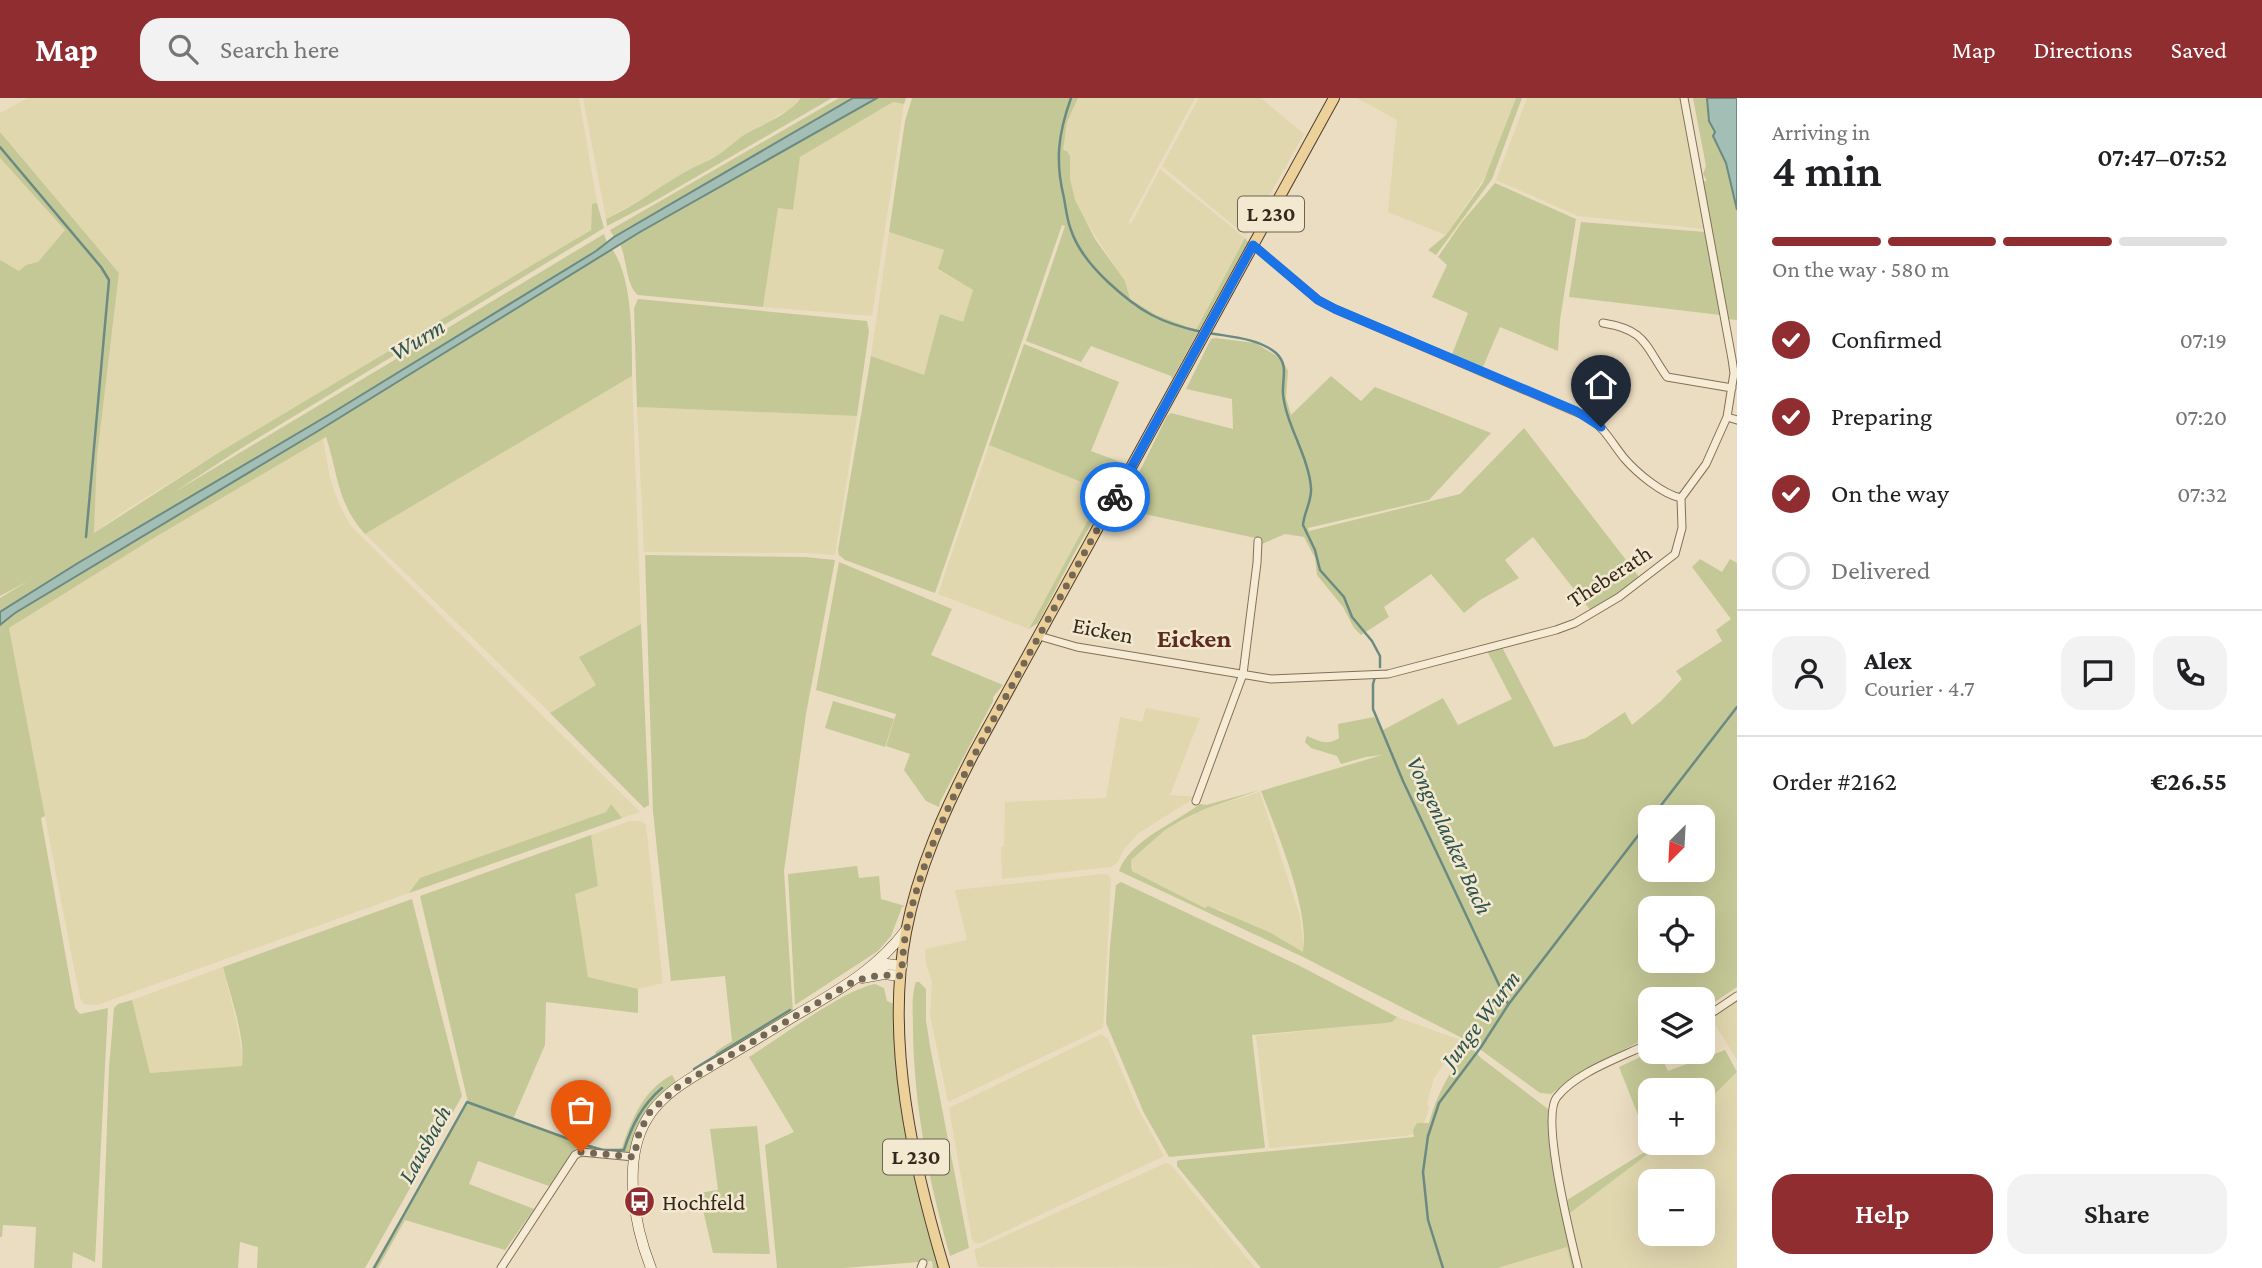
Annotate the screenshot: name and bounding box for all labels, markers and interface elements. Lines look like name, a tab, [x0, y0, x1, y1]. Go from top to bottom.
search box	[140, 18, 630, 81]
icon: search	[164, 30, 202, 68]
text: Map	[35, 31, 98, 68]
text: Search here	[220, 35, 339, 64]
text: Map	[1952, 36, 1996, 63]
text: Directions	[2034, 36, 2133, 63]
text: Saved	[2171, 36, 2227, 63]
text: Arriving in	[1772, 119, 1870, 145]
text: 07:47–07:52	[2097, 143, 2227, 172]
text: 4 min	[1772, 145, 1882, 196]
road number: L 230	[1238, 197, 1304, 232]
text: On the way · 580 m	[1772, 256, 1950, 282]
water label: Wurm	[385, 312, 449, 366]
icon: check	[1772, 321, 1810, 359]
text: Confirmed	[1831, 325, 1942, 354]
text: 07:19	[2180, 327, 2227, 353]
pin	[1571, 355, 1631, 427]
icon: home	[1582, 366, 1620, 404]
icon: check	[1772, 398, 1810, 436]
text: Preparing	[1831, 402, 1932, 431]
text: 07:20	[2175, 404, 2227, 430]
courier	[1080, 462, 1150, 532]
icon: check	[1772, 475, 1810, 513]
icon: bike	[1096, 478, 1134, 516]
text: On the way	[1831, 479, 1949, 508]
text: 07:32	[2177, 481, 2227, 507]
street label: Theberath	[1562, 539, 1656, 613]
text: Delivered	[1831, 556, 1930, 585]
street label: Eicken	[1070, 611, 1136, 649]
district label: Eicken	[1157, 624, 1231, 653]
button: person	[1772, 636, 1846, 710]
button: chat	[2061, 636, 2135, 710]
button: phone	[2153, 636, 2227, 710]
text: Alex	[1864, 646, 1912, 675]
text: Courier · 4.7	[1864, 675, 1975, 701]
water label: Vongenlaaker Bach	[1401, 751, 1499, 919]
text: Order #2162	[1772, 767, 1897, 796]
text: €26.55	[2150, 767, 2227, 796]
north arrow	[1638, 805, 1715, 882]
map controls	[1638, 805, 1715, 1246]
button: locate	[1638, 896, 1715, 973]
water label: Junge Wurm	[1432, 965, 1525, 1076]
button: layers	[1638, 987, 1715, 1064]
button: +	[1638, 1078, 1715, 1155]
pin	[551, 1080, 611, 1152]
icon: bag	[562, 1091, 600, 1129]
water label: Lausbach	[392, 1100, 456, 1188]
road number: L 230	[883, 1140, 949, 1174]
button: −	[1638, 1169, 1715, 1246]
button: Help	[1772, 1174, 1993, 1254]
button: Share	[2007, 1174, 2227, 1254]
bus stop icon: Hochfeld	[622, 1185, 656, 1219]
place label: Hochfeld	[662, 1189, 745, 1215]

